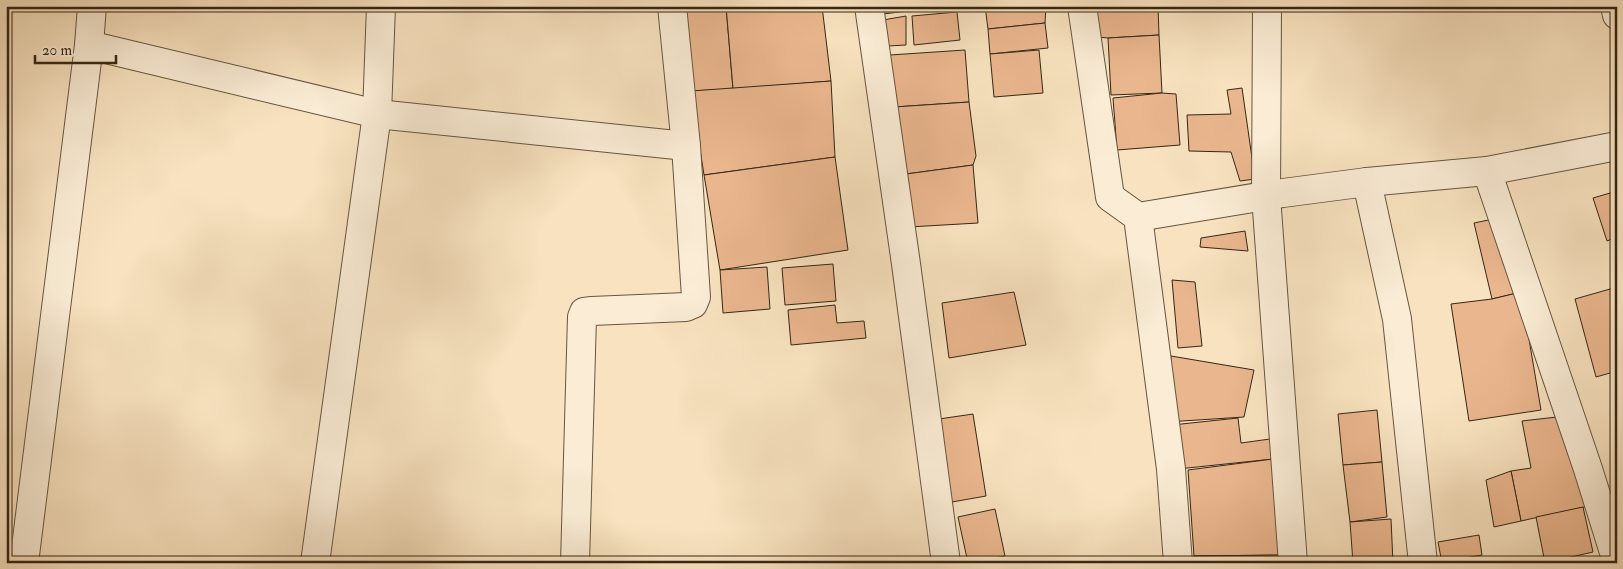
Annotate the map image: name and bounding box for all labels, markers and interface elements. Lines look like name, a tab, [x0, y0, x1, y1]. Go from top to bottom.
scale bar	[35, 32, 116, 64]
text: 20 m	[42, 41, 72, 60]

